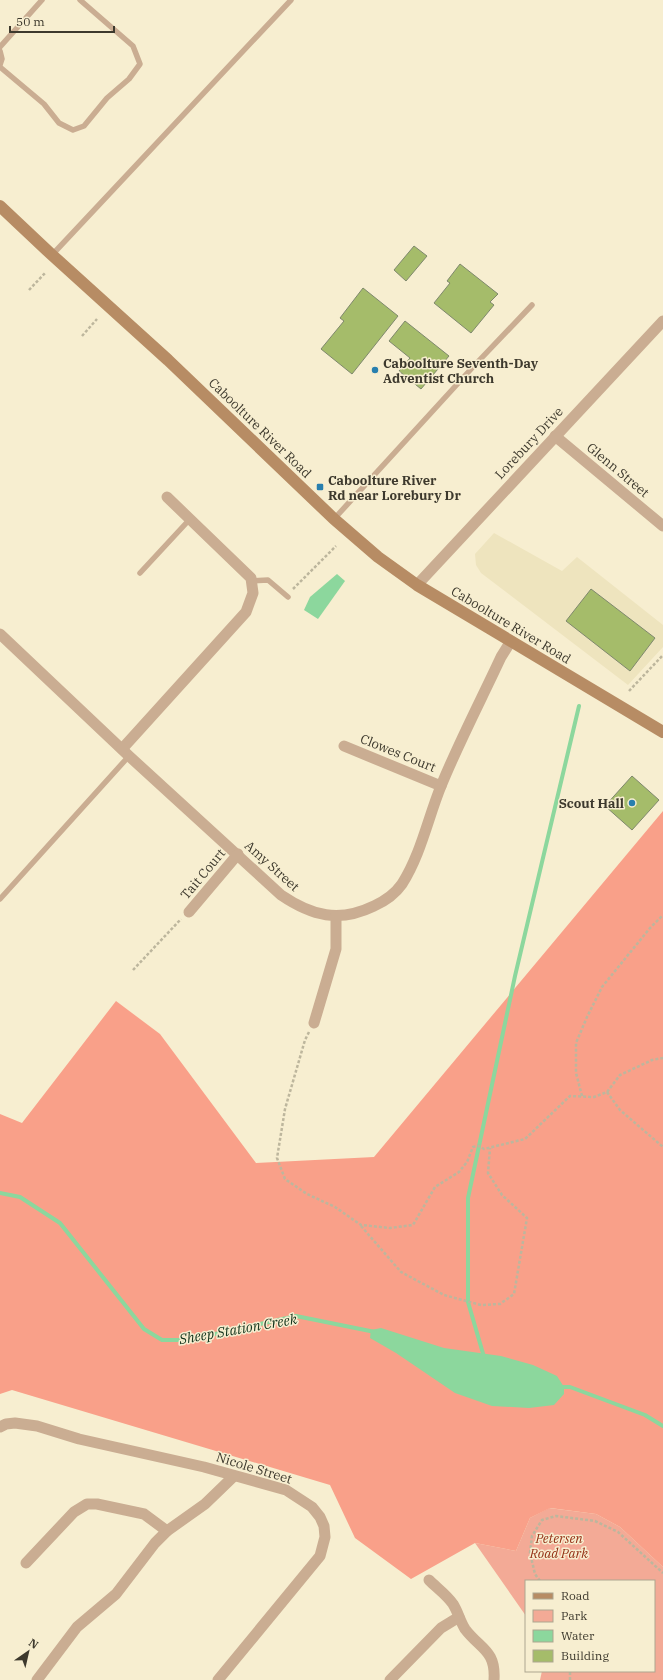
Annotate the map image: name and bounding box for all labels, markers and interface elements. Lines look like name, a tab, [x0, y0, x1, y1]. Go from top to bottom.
scale bar	[10, 8, 114, 34]
text: 50 m	[16, 14, 45, 29]
place label: Caboolture Seventh-Day Adventist Church	[383, 355, 539, 387]
marker: Caboolture Seventh-Day Adventist Church	[370, 365, 380, 375]
street label: Caboolture River Road	[205, 374, 315, 482]
street label: Lorebury Drive	[491, 403, 567, 483]
street label: Glenn Street	[583, 439, 653, 501]
place label: Caboolture River Rd near Lorebury Dr	[328, 472, 461, 504]
marker: Caboolture River Rd near Lorebury Dr	[315, 482, 325, 492]
street label: Caboolture River Road	[448, 583, 574, 668]
street label: Clowes Court	[358, 730, 439, 776]
place label: Scout Hall	[559, 795, 624, 812]
marker: Scout Hall	[627, 798, 637, 808]
street label: Amy Street	[241, 837, 303, 895]
street label: Tait Court	[177, 845, 229, 903]
water label: Sheep Station Creek	[177, 1310, 299, 1348]
street label: Nicole Street	[214, 1448, 294, 1488]
park label: Petersen Road Park	[529, 1530, 588, 1562]
legend	[525, 1580, 655, 1672]
text: Road	[561, 1588, 590, 1603]
text: Park	[561, 1608, 587, 1623]
text: Water	[561, 1628, 595, 1643]
north arrow	[8, 1632, 48, 1672]
text: N	[26, 1635, 41, 1652]
text: Building	[561, 1648, 609, 1663]

